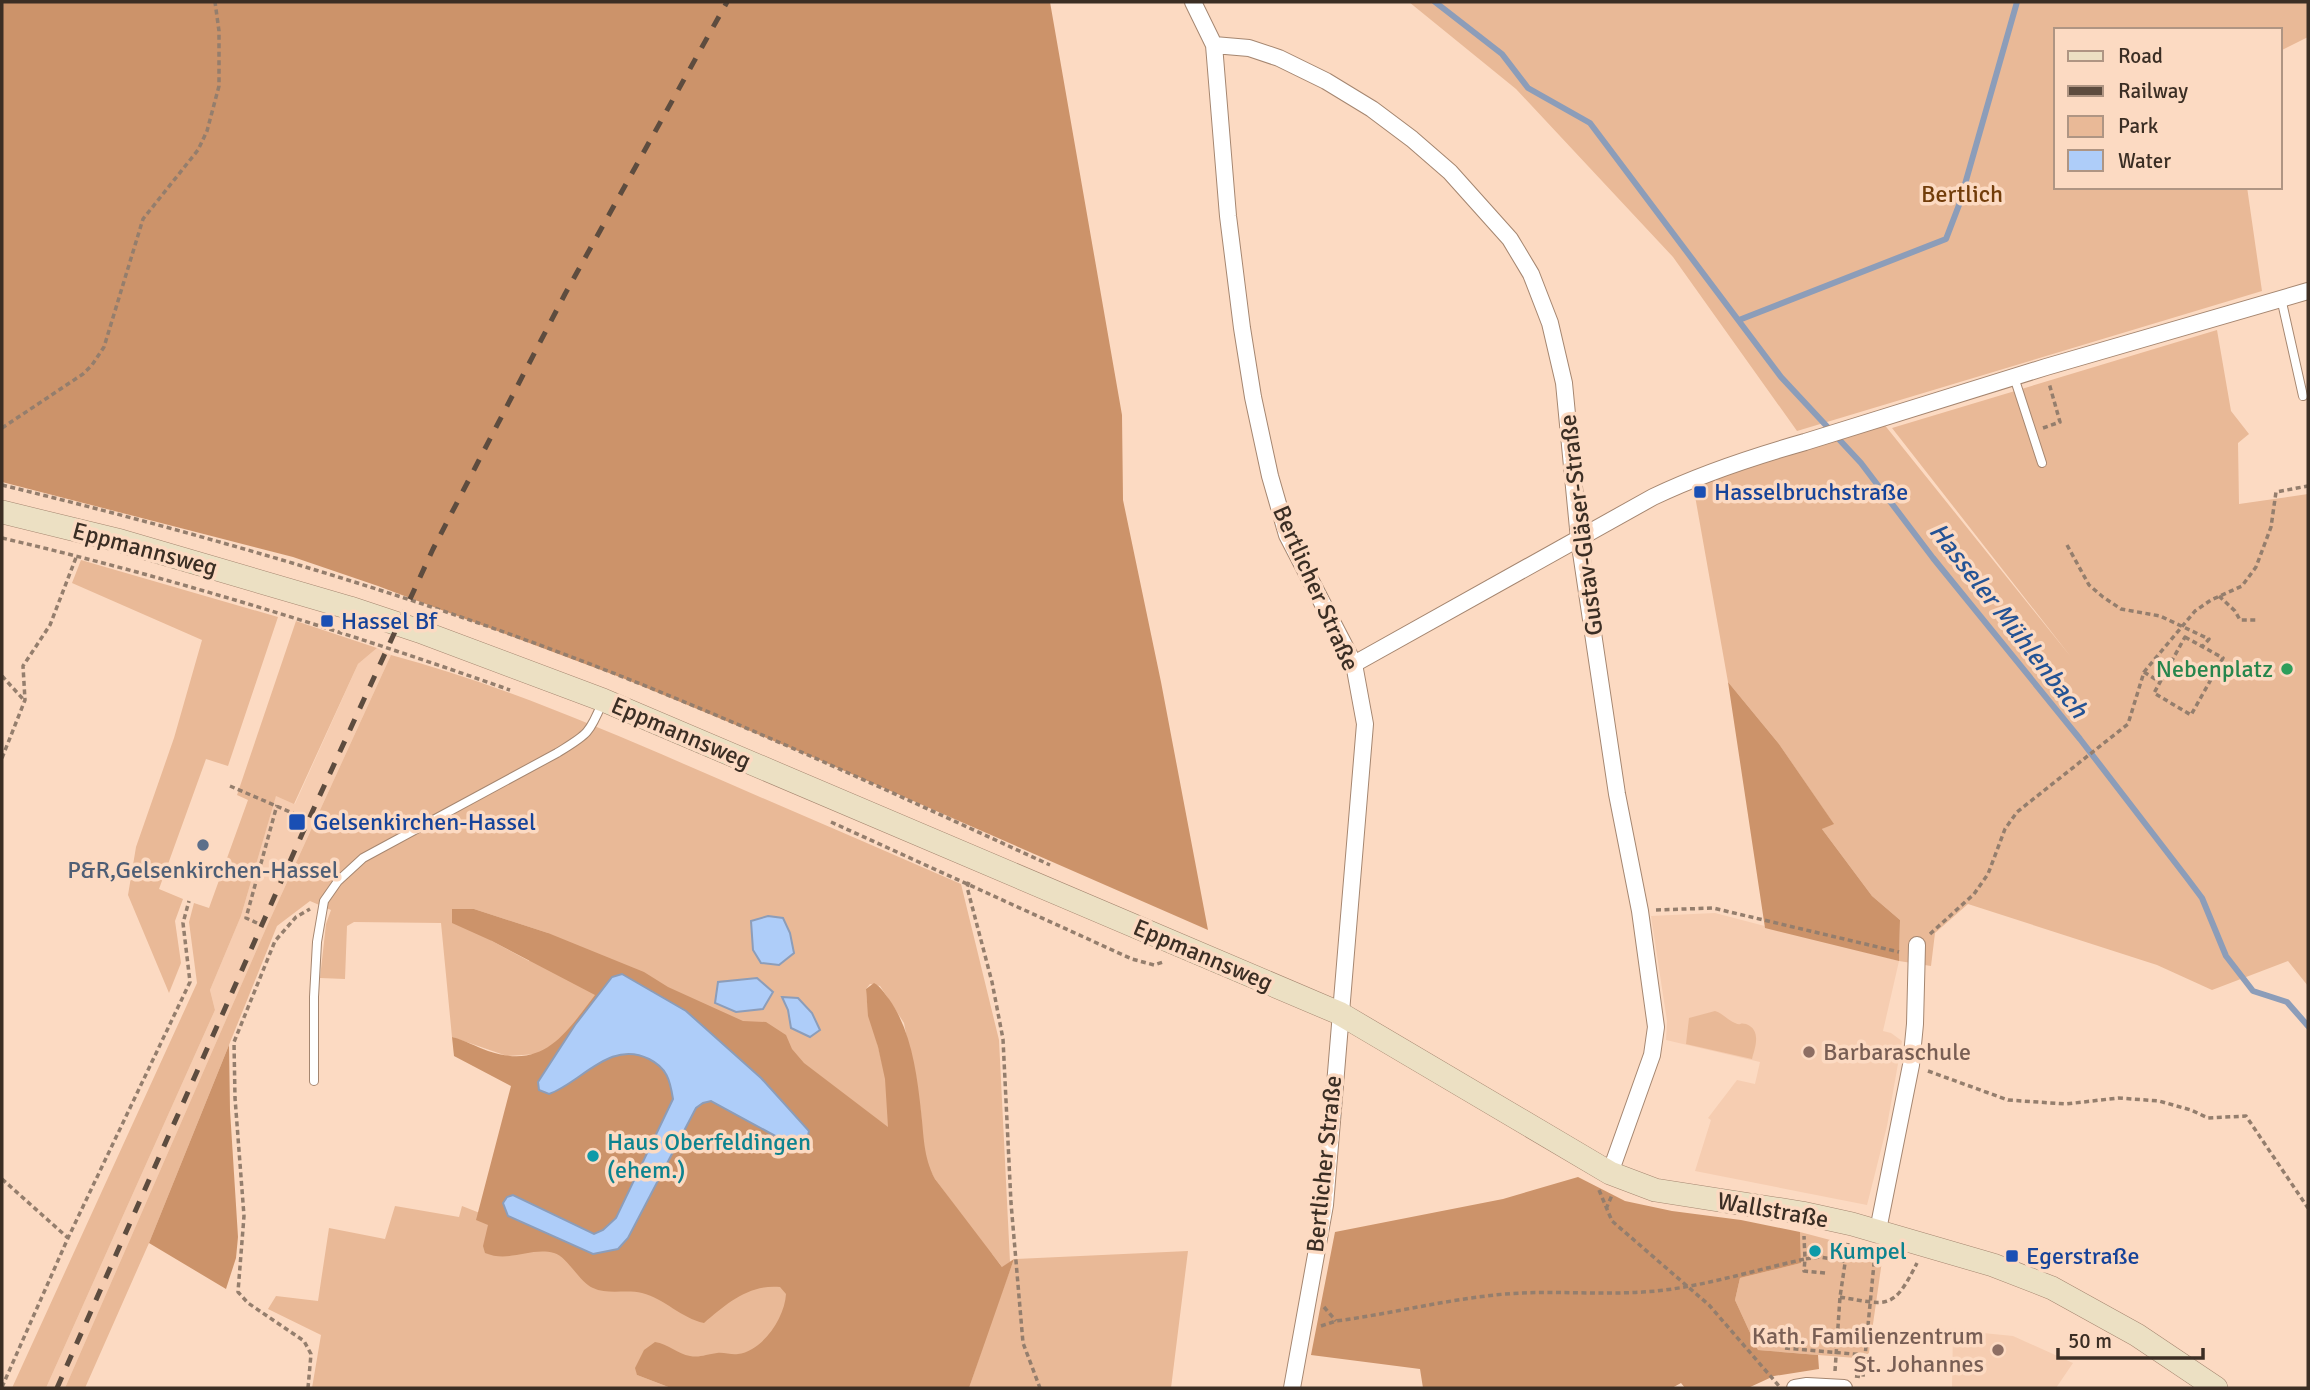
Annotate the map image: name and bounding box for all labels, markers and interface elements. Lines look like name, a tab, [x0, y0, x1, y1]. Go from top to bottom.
legend	[2054, 28, 2282, 189]
text: Road	[2118, 43, 2163, 69]
text: Railway	[2118, 78, 2188, 104]
text: Park	[2118, 113, 2159, 139]
text: Water	[2118, 148, 2171, 174]
park label: Bertlich	[1921, 179, 2003, 209]
street label: Gustav-Gläser-Straße	[1553, 413, 1609, 637]
place label: Hasselbruchstraße	[1714, 477, 1908, 507]
marker: Hasselbruchstraße	[1692, 484, 1708, 500]
street label: Bertlicher Straße	[1266, 501, 1366, 675]
street label: Eppmannsweg	[69, 515, 221, 583]
water label: Hasseler Mühlenbach	[1922, 516, 2095, 725]
place label: Hassel Bf	[341, 606, 438, 636]
marker: Hassel Bf	[319, 613, 335, 629]
place label: Nebenplatz	[2156, 654, 2273, 684]
marker: Nebenplatz	[2279, 661, 2295, 677]
street label: Eppmannsweg	[607, 690, 755, 776]
place label: Gelsenkirchen-Hassel	[313, 807, 536, 837]
marker: Gelsenkirchen-Hassel	[287, 812, 307, 832]
marker: P&R,Gelsenkirchen-Hassel	[195, 837, 211, 853]
place label: P&R,Gelsenkirchen-Hassel	[67, 855, 339, 885]
street label: Eppmannsweg	[1129, 912, 1277, 998]
place label: Barbaraschule	[1823, 1037, 1971, 1067]
marker: Barbaraschule	[1801, 1044, 1817, 1060]
street label: Bertlicher Straße	[1300, 1074, 1348, 1254]
place label: Haus Oberfeldingen (ehem.)	[607, 1127, 811, 1185]
marker: Haus Oberfeldingen (ehem.)	[585, 1148, 601, 1164]
street label: Wallstraße	[1715, 1185, 1831, 1235]
place label: Kumpel	[1829, 1236, 1907, 1266]
place label: Egerstraße	[2026, 1241, 2140, 1271]
marker: Kumpel	[1807, 1243, 1823, 1259]
marker: Egerstraße	[2004, 1248, 2020, 1264]
scale bar	[2058, 1316, 2203, 1360]
place label: Kath. Familienzentrum St. Johannes	[1752, 1321, 1984, 1379]
text: 50 m	[2068, 1328, 2112, 1354]
marker: Kath. Familienzentrum St. Johannes	[1990, 1342, 2006, 1358]

